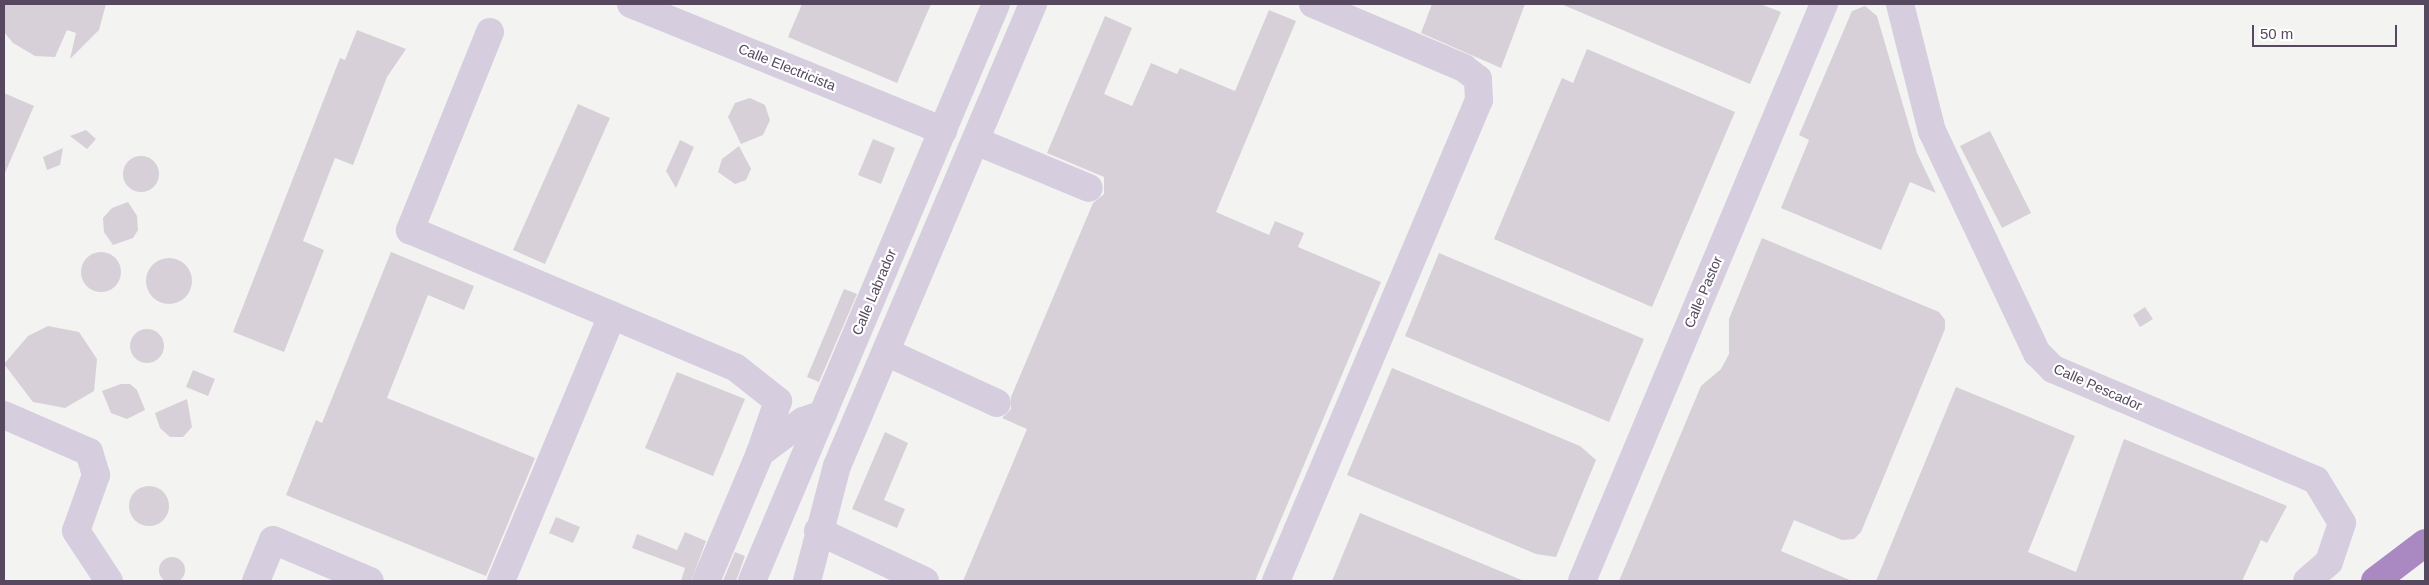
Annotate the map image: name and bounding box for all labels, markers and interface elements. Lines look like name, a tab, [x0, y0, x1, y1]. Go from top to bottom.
scale bar	[2254, 15, 2399, 47]
text: 50 m	[2260, 25, 2293, 42]
street label: Calle Electricista	[736, 40, 838, 94]
street label: Calle Labrador	[848, 246, 900, 338]
street label: Calle Pastor	[1680, 254, 1726, 330]
street label: Calle Pescador	[2051, 360, 2145, 414]

